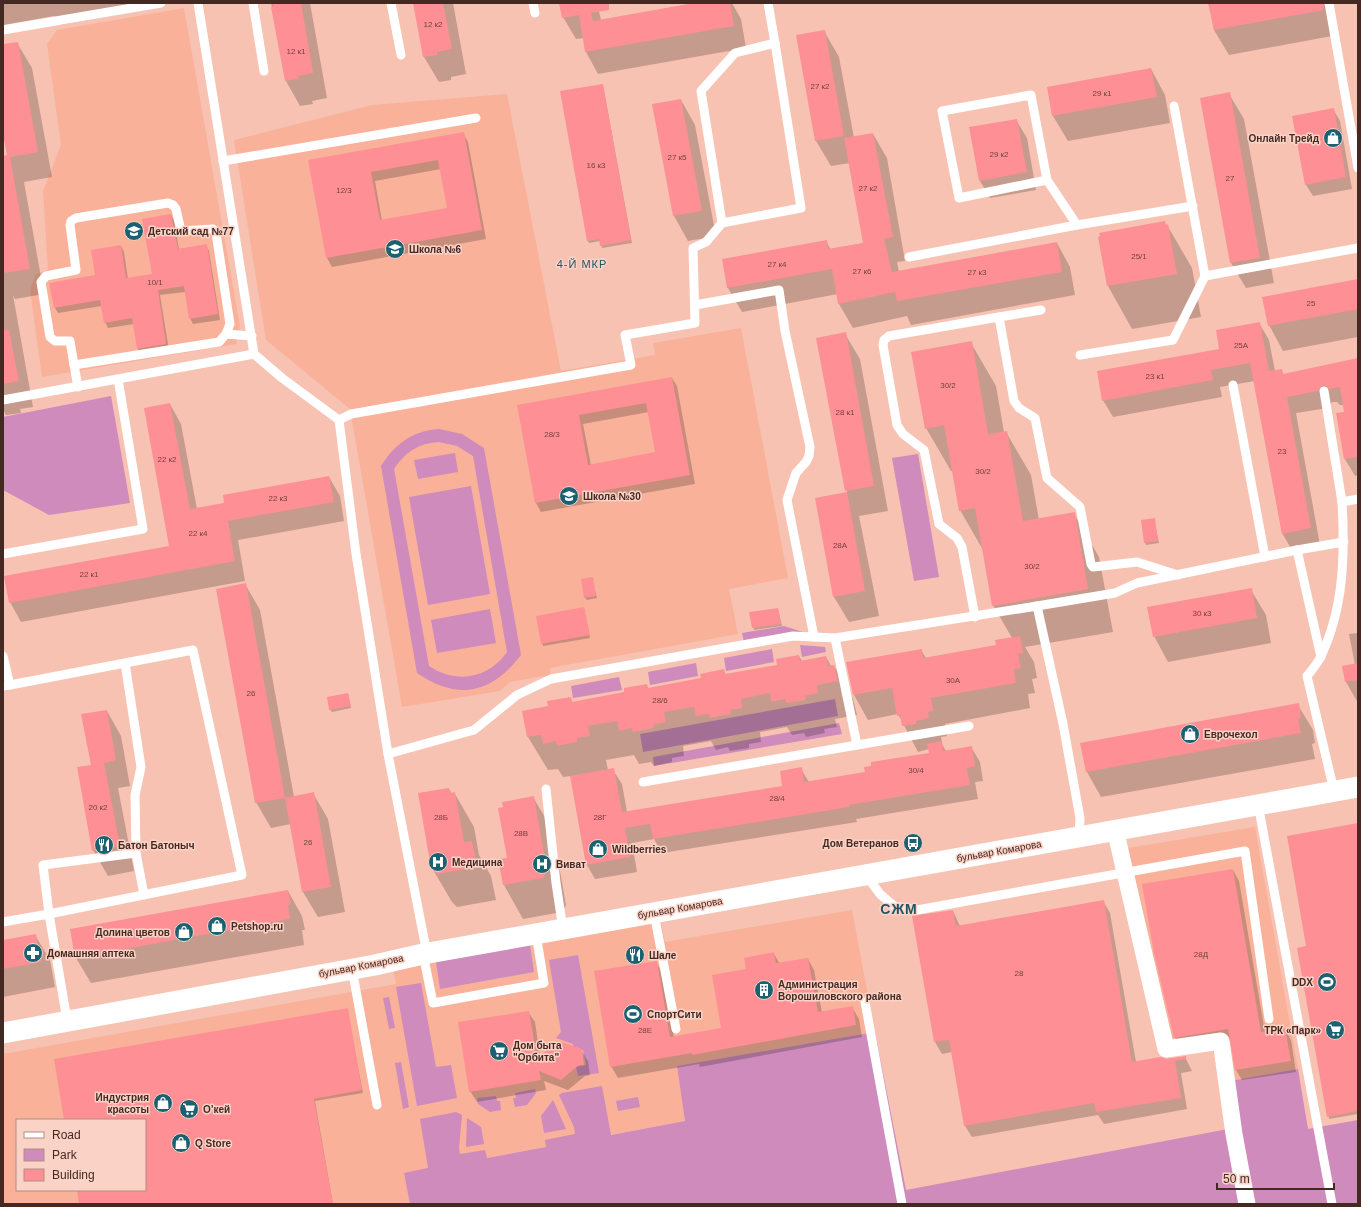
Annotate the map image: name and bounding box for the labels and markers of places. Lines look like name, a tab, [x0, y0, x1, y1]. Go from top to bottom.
shop icon: Онлайн Трейд	[1322, 127, 1344, 149]
place label: Онлайн Трейд	[1248, 133, 1320, 144]
school or university icon: Детский сад №77	[123, 220, 145, 242]
place label: Детский сад №77	[148, 226, 234, 237]
school or university icon: Школа №6	[384, 238, 406, 260]
place label: Школа №6	[409, 244, 462, 255]
school or university icon: Школа №30	[558, 485, 580, 507]
place label: Школа №30	[583, 491, 641, 502]
shop icon: Еврочехол	[1179, 723, 1201, 745]
place label: Еврочехол	[1204, 729, 1258, 740]
bus stop icon: Дом Ветеранов	[902, 832, 924, 854]
restaurant icon: Батон Батоныч	[93, 834, 115, 856]
shop icon: Wildberries	[587, 838, 609, 860]
place label: Дом Ветеранов	[823, 838, 899, 849]
place label: Батон Батоныч	[118, 840, 195, 851]
place label: Wildberries	[612, 844, 667, 855]
hospital icon: Медицина	[427, 851, 449, 873]
hospital icon: Виват	[531, 853, 553, 875]
place label: Медицина	[452, 857, 503, 868]
place label: Виват	[556, 859, 586, 870]
shop icon: Petshop.ru	[206, 915, 228, 937]
shop icon: Долина цветов	[173, 921, 195, 943]
place label: Petshop.ru	[231, 921, 283, 932]
place label: Долина цветов	[95, 927, 170, 938]
pharmacy icon: Домашняя аптека	[22, 942, 44, 964]
restaurant icon: Шале	[624, 944, 646, 966]
place label: Домашняя аптека	[47, 948, 135, 959]
place label: Шале	[649, 950, 677, 961]
sports icon: DDX	[1316, 971, 1338, 993]
place label: DDX	[1292, 977, 1313, 988]
building icon: Администрация Ворошиловского района	[753, 979, 775, 1001]
place label: Администрация Ворошиловского района	[778, 979, 902, 1002]
sports icon: СпортСити	[622, 1003, 644, 1025]
place label: СпортСити	[647, 1009, 702, 1020]
supermarket icon: ТРК «Парк»	[1324, 1019, 1346, 1041]
place label: ТРК «Парк»	[1264, 1025, 1321, 1036]
supermarket icon: Дом быта "Орбита"	[488, 1040, 510, 1062]
place label: Дом быта "Орбита"	[513, 1040, 562, 1063]
place label: Индустрия красоты	[95, 1092, 149, 1115]
shop icon: Индустрия красоты	[152, 1092, 174, 1114]
supermarket icon: О’кей	[178, 1098, 200, 1120]
place label: О’кей	[203, 1104, 230, 1115]
shop icon: Q Store	[170, 1132, 192, 1154]
place label: Q Store	[195, 1138, 232, 1149]

